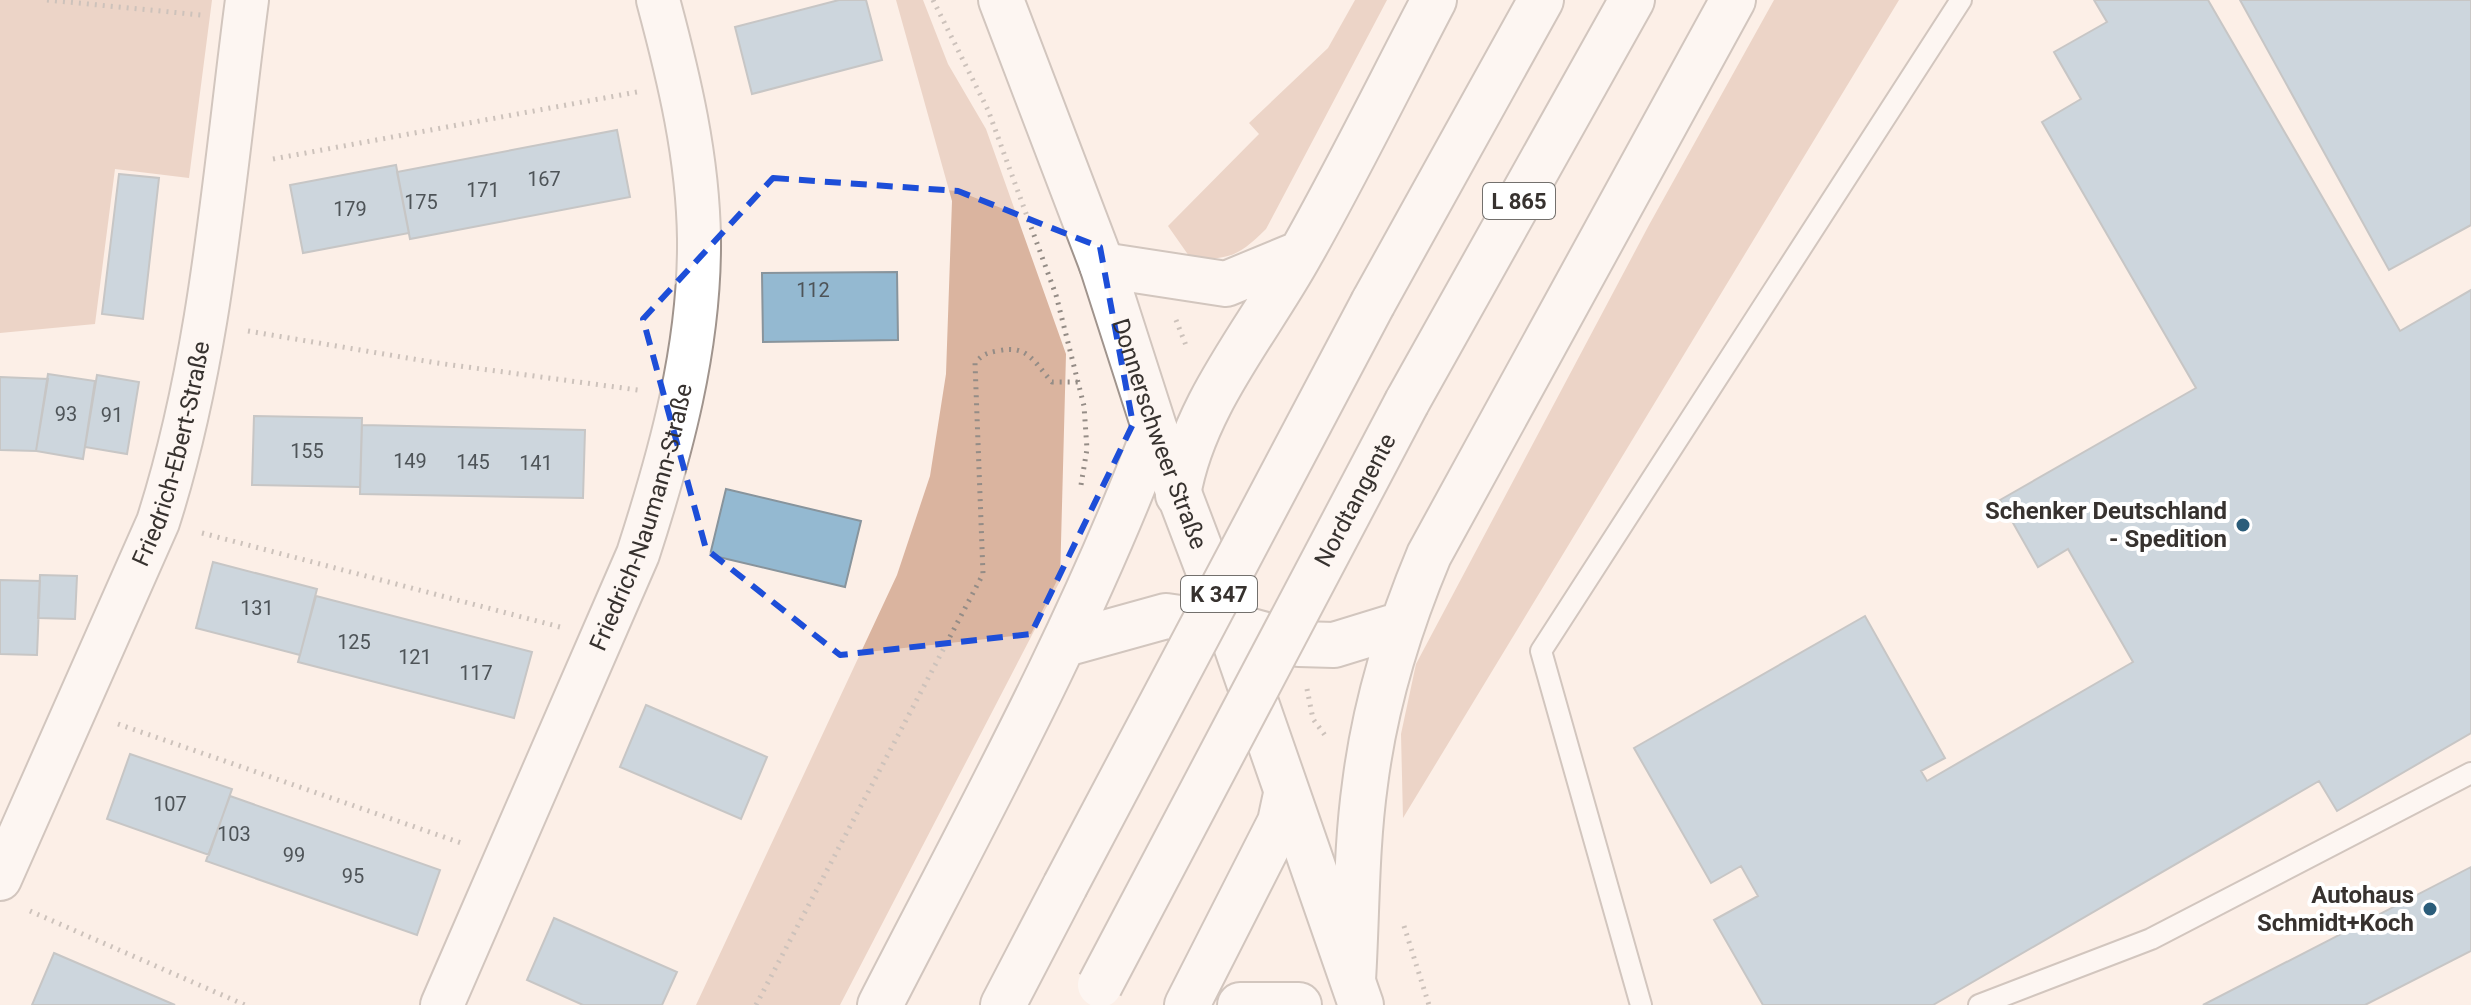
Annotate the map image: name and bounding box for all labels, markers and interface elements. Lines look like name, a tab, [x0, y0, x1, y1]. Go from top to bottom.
house number: 167	[527, 167, 561, 191]
house number: 171	[466, 178, 500, 202]
road number: L 865	[1483, 183, 1555, 219]
house number: 175	[404, 190, 438, 214]
house number: 179	[333, 197, 367, 221]
house number: 112	[796, 278, 830, 302]
street label: Donnerschweer Straße	[1106, 315, 1213, 553]
street label: Friedrich-Ebert-Straße	[126, 339, 215, 570]
street label: Friedrich-Naumann-Straße	[584, 381, 698, 655]
house number: 93	[55, 402, 77, 426]
house number: 91	[101, 403, 123, 427]
street label: Nordtangente	[1309, 429, 1402, 571]
house number: 155	[290, 439, 324, 463]
house number: 149	[393, 449, 427, 473]
house number: 145	[456, 450, 490, 474]
house number: 141	[519, 451, 553, 475]
place label: Schenker Deutschland - Spedition	[1985, 497, 2227, 553]
marker: Schenker Deutschland - Spedition	[2234, 516, 2252, 534]
road number: K 347	[1181, 576, 1257, 612]
house number: 131	[240, 596, 274, 620]
house number: 125	[337, 630, 371, 654]
house number: 121	[398, 645, 432, 669]
house number: 117	[459, 661, 493, 685]
house number: 107	[153, 792, 187, 816]
house number: 103	[217, 822, 251, 846]
house number: 99	[283, 843, 305, 867]
house number: 95	[342, 864, 364, 888]
place label: Autohaus Schmidt+Koch	[2257, 881, 2414, 937]
marker: Autohaus Schmidt+Koch	[2421, 900, 2439, 918]

